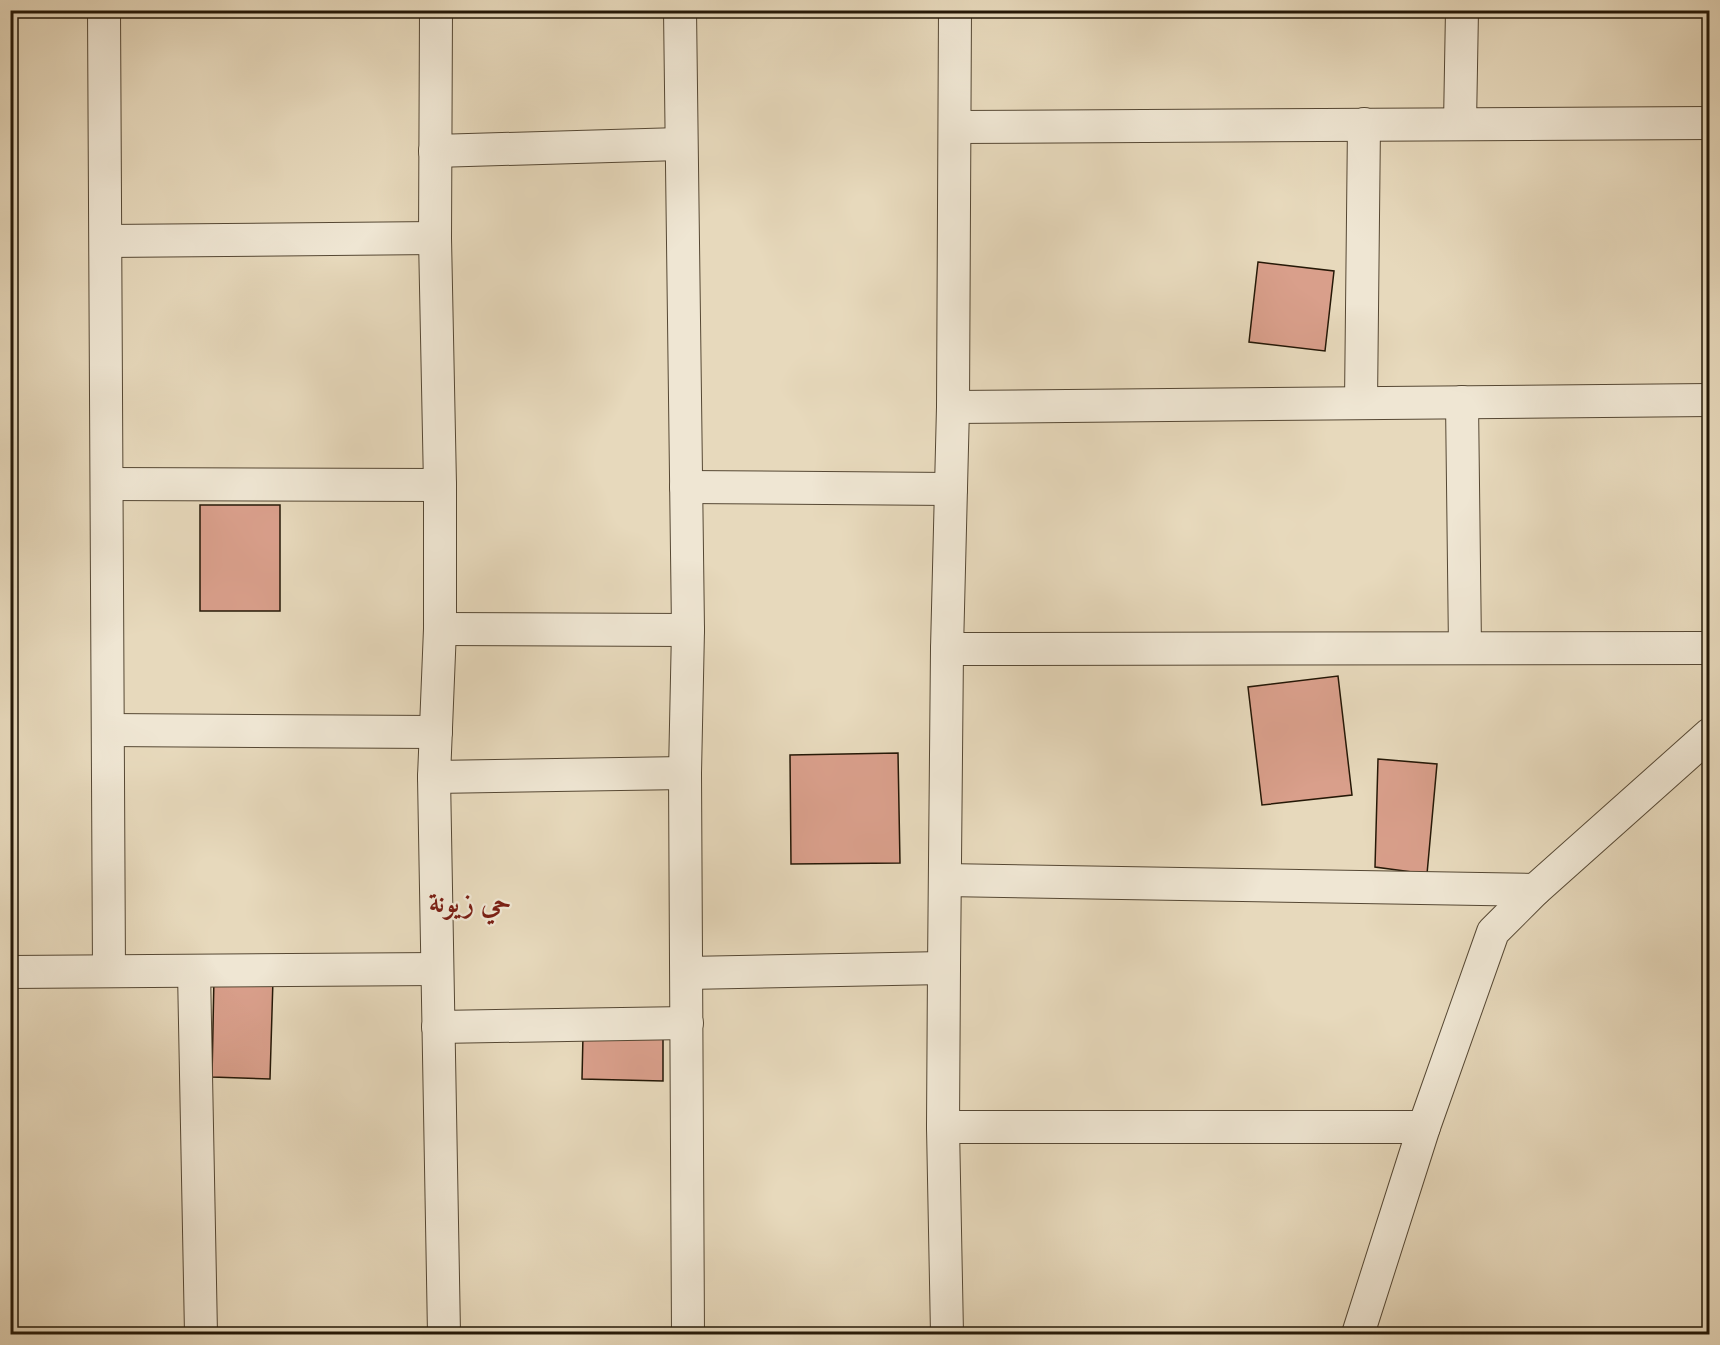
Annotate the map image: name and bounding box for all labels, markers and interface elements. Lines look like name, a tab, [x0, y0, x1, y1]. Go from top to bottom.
district label: حي زيونة	[429, 884, 511, 925]

